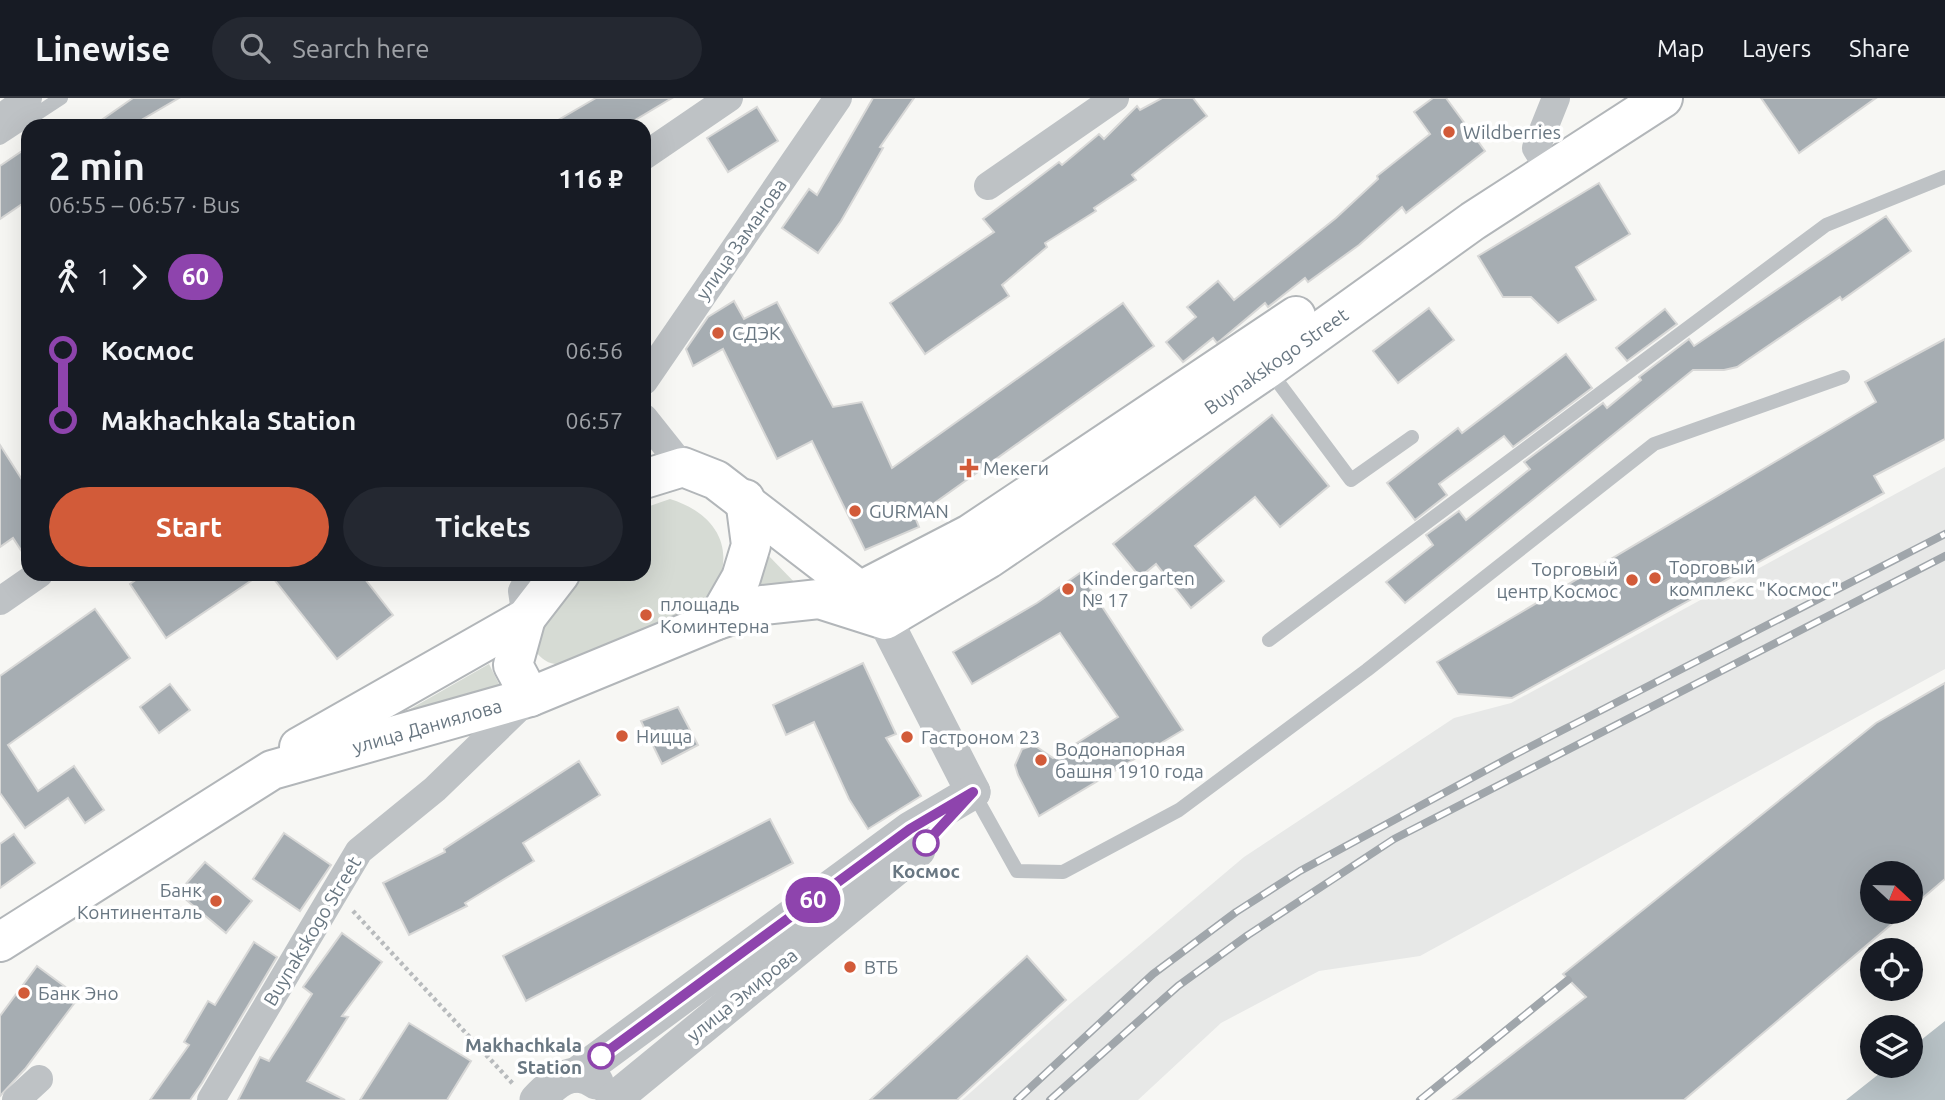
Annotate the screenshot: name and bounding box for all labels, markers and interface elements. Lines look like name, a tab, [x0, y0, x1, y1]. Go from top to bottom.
search box	[212, 17, 702, 80]
icon: search	[236, 29, 274, 67]
text: Linewise	[35, 30, 170, 67]
text: Search here	[292, 34, 430, 63]
text: Map	[1657, 35, 1704, 62]
text: Layers	[1742, 35, 1811, 62]
text: Share	[1849, 35, 1910, 62]
place label: Wildberries	[1463, 121, 1561, 143]
marker: Wildberries	[1441, 124, 1457, 140]
text: 2 min	[49, 145, 145, 187]
text: 116 ₽	[558, 164, 623, 193]
street label: улица Заманова	[691, 174, 791, 304]
text: 06:55 – 06:57 · Bus	[49, 192, 240, 217]
icon: walk	[49, 258, 87, 296]
icon: forward	[120, 258, 158, 296]
text: 60	[182, 263, 209, 290]
text: 1	[97, 264, 110, 289]
street label: Buynakskogo Street	[1200, 303, 1352, 419]
place label: СДЭК	[732, 322, 781, 344]
marker: СДЭК	[710, 325, 726, 341]
text: Космос	[101, 336, 194, 365]
text: 06:56	[565, 338, 623, 363]
text: Makhachkala Station	[101, 406, 356, 435]
text: 06:57	[565, 408, 623, 433]
place label: Мекеги	[983, 457, 1049, 479]
marker: Мекеги	[961, 460, 977, 476]
button: Start	[49, 487, 329, 567]
button: Tickets	[343, 487, 623, 567]
place label: GURMAN	[869, 500, 949, 522]
marker: GURMAN	[847, 503, 863, 519]
place label: Торговый комплекс "Космос"	[1669, 556, 1839, 600]
place label: Торговый центр Космос	[1496, 558, 1618, 602]
place label: Kindergarten № 17	[1082, 567, 1195, 611]
marker: Торговый комплекс "Космос"	[1647, 570, 1663, 586]
marker: Торговый центр Космос	[1624, 572, 1640, 588]
marker: Kindergarten № 17	[1060, 581, 1076, 597]
place label: площадь Коминтерна	[660, 593, 770, 637]
marker: площадь Коминтерна	[638, 607, 654, 623]
street label: улица Даниялова	[350, 694, 504, 758]
place label: Ницца	[636, 725, 692, 747]
place label: Гастроном 23	[921, 726, 1040, 748]
marker: Ницца	[614, 728, 630, 744]
marker: Гастроном 23	[899, 729, 915, 745]
place label: Водонапорная башня 1910 года	[1055, 738, 1204, 782]
marker: Водонапорная башня 1910 года	[1033, 752, 1049, 768]
marker: Космос	[913, 830, 939, 856]
street label: Buynakskogo Street	[259, 852, 366, 1010]
place label: Космос	[892, 860, 960, 882]
north arrow	[1860, 861, 1923, 924]
map controls	[1860, 861, 1923, 1078]
line badge: 60	[782, 877, 844, 923]
place label: Банк Континенталь	[77, 879, 202, 923]
text: 60	[799, 886, 827, 913]
marker: Банк Континенталь	[208, 893, 224, 909]
button: locate	[1860, 938, 1923, 1001]
street label: улица Эмирова	[682, 944, 802, 1046]
place label: ВТБ	[864, 956, 898, 978]
marker: ВТБ	[842, 959, 858, 975]
place label: Банк Эно	[38, 982, 119, 1004]
marker: Банк Эно	[16, 985, 32, 1001]
button: layers	[1860, 1015, 1923, 1078]
place label: Makhachkala Station	[465, 1034, 582, 1078]
marker: Makhachkala Station	[588, 1043, 614, 1069]

